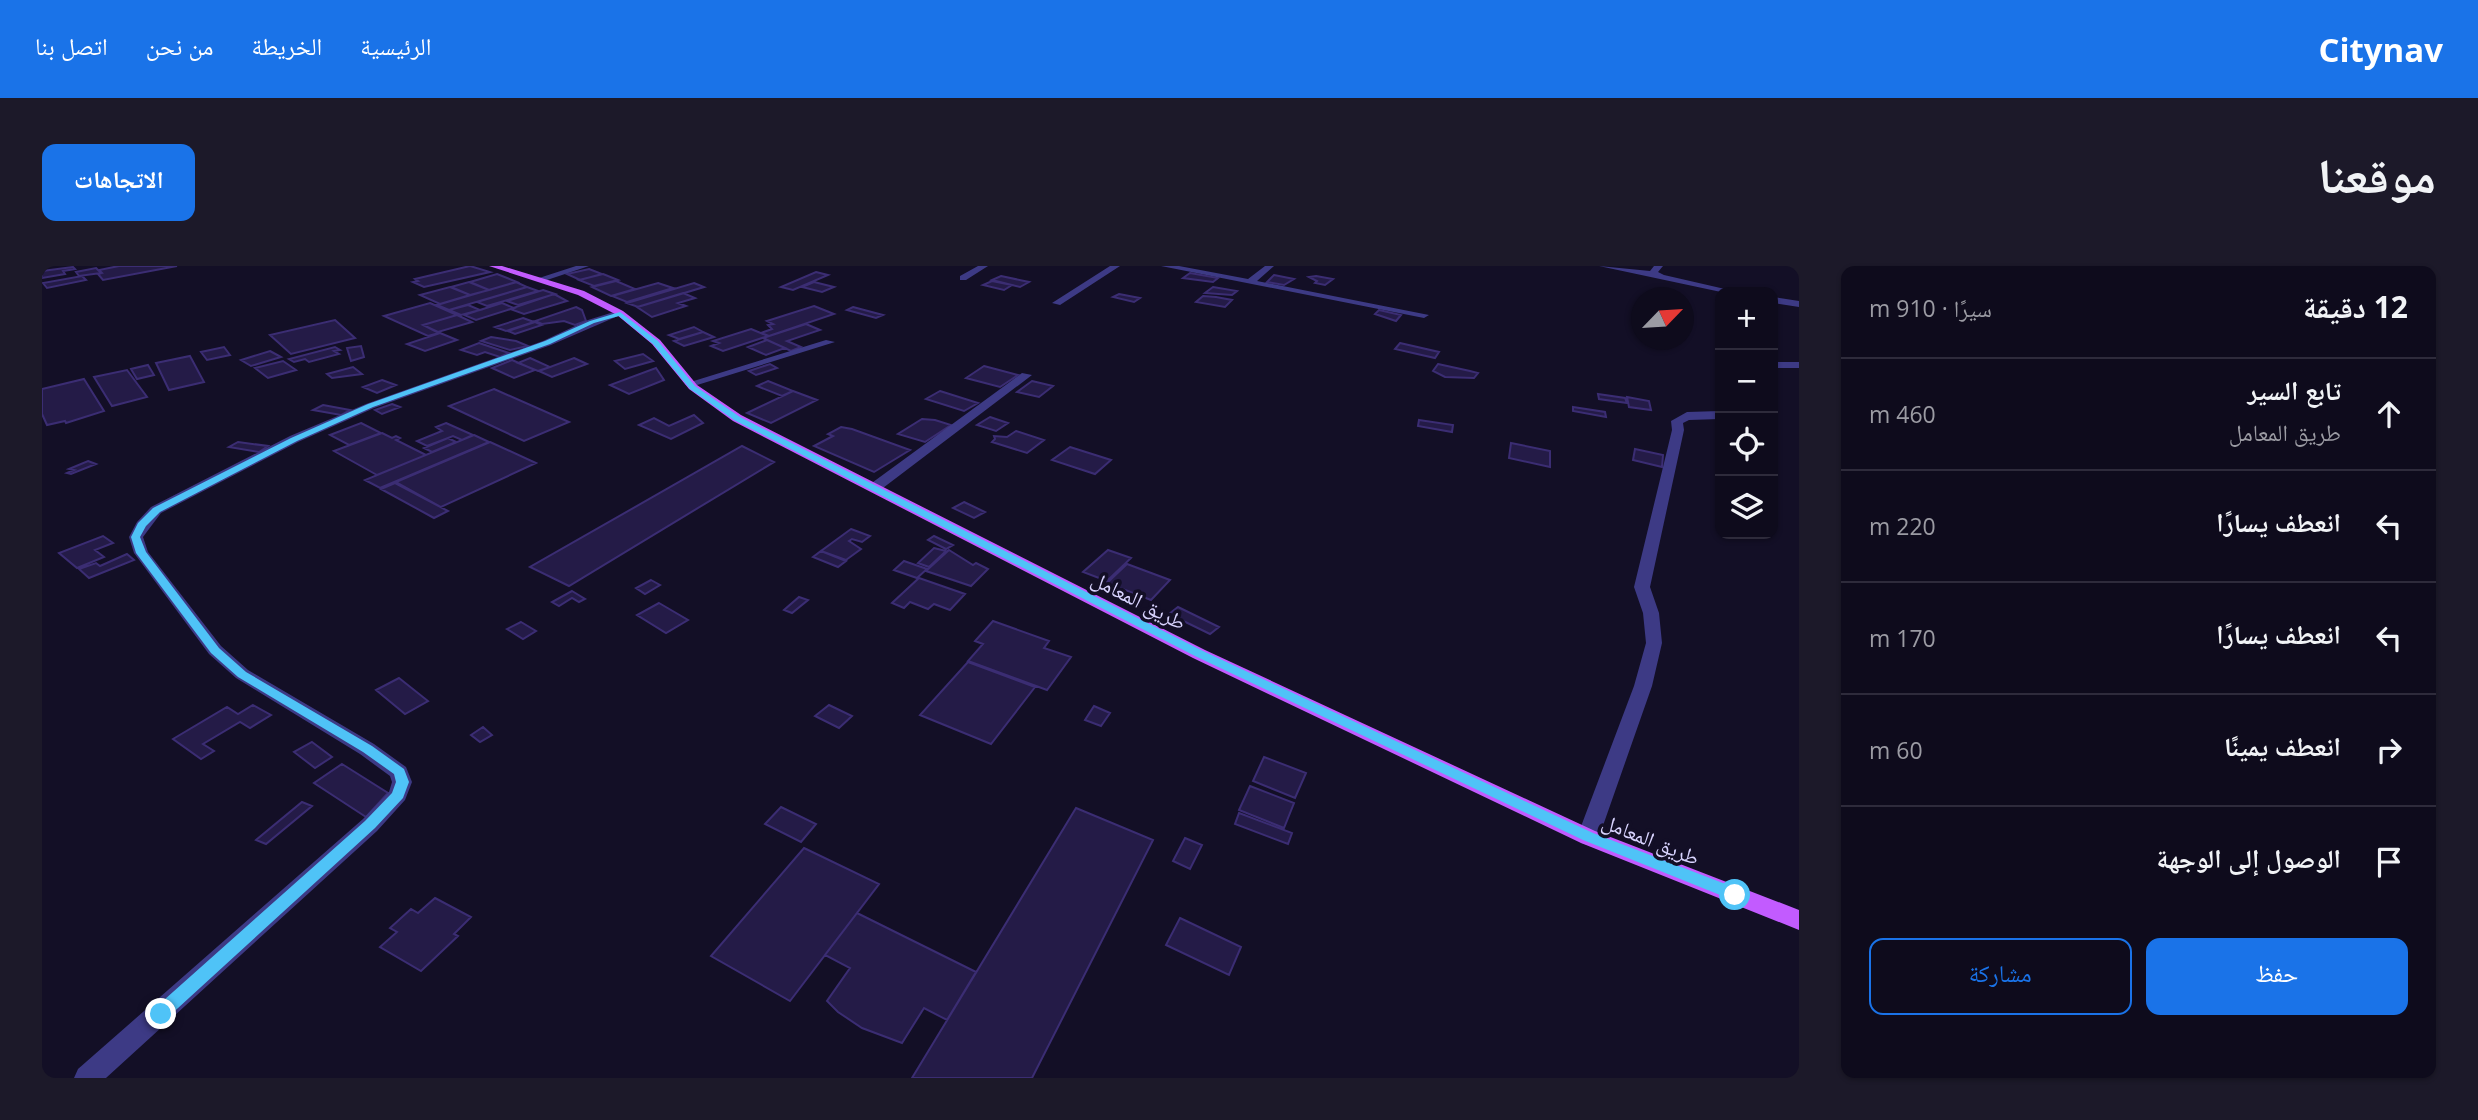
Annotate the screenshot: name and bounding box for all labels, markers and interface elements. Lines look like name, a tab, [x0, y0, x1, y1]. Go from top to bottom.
text: Citynav	[2318, 27, 2443, 72]
text: اتصل بنا	[35, 29, 108, 62]
text: من نحن	[146, 29, 214, 62]
text: الخريطة	[252, 29, 322, 62]
text: الرئيسية	[360, 29, 431, 62]
text: موقعنا	[2318, 141, 2436, 207]
button: الاتجاهات	[42, 144, 195, 221]
text: 12 دقيقة	[2303, 286, 2408, 327]
north arrow	[1631, 287, 1694, 350]
map controls	[1715, 287, 1778, 539]
button: +	[1715, 287, 1778, 350]
text: سيرًا · 910 m	[1869, 292, 1992, 324]
button: −	[1715, 350, 1778, 413]
text: تابع السير	[2248, 372, 2341, 408]
icon: ahead	[2370, 395, 2408, 433]
text: 460 m	[1869, 398, 1936, 430]
button: locate	[1715, 413, 1778, 476]
text: طريق المعامل	[2229, 416, 2341, 448]
button: layers	[1715, 476, 1778, 539]
text: انعطف يسارًا	[2216, 504, 2341, 540]
icon: left	[2370, 507, 2408, 545]
text: 220 m	[1869, 510, 1936, 542]
street label: طريق المعامل	[1087, 564, 1191, 636]
text: انعطف يسارًا	[2216, 616, 2341, 652]
icon: left	[2370, 619, 2408, 657]
text: 170 m	[1869, 622, 1936, 654]
text: انعطف يمينًا	[2224, 728, 2341, 764]
icon: right	[2370, 731, 2408, 769]
text: 60 m	[1869, 734, 1923, 766]
street label: طريق المعامل	[1598, 807, 1704, 871]
text: الوصول إلى الوجهة	[2157, 840, 2341, 876]
icon: arrive	[2370, 843, 2408, 881]
route start	[1719, 879, 1750, 910]
button: مشاركة	[1869, 938, 2132, 1015]
button: حفظ	[2146, 938, 2408, 1015]
route end	[145, 998, 176, 1029]

